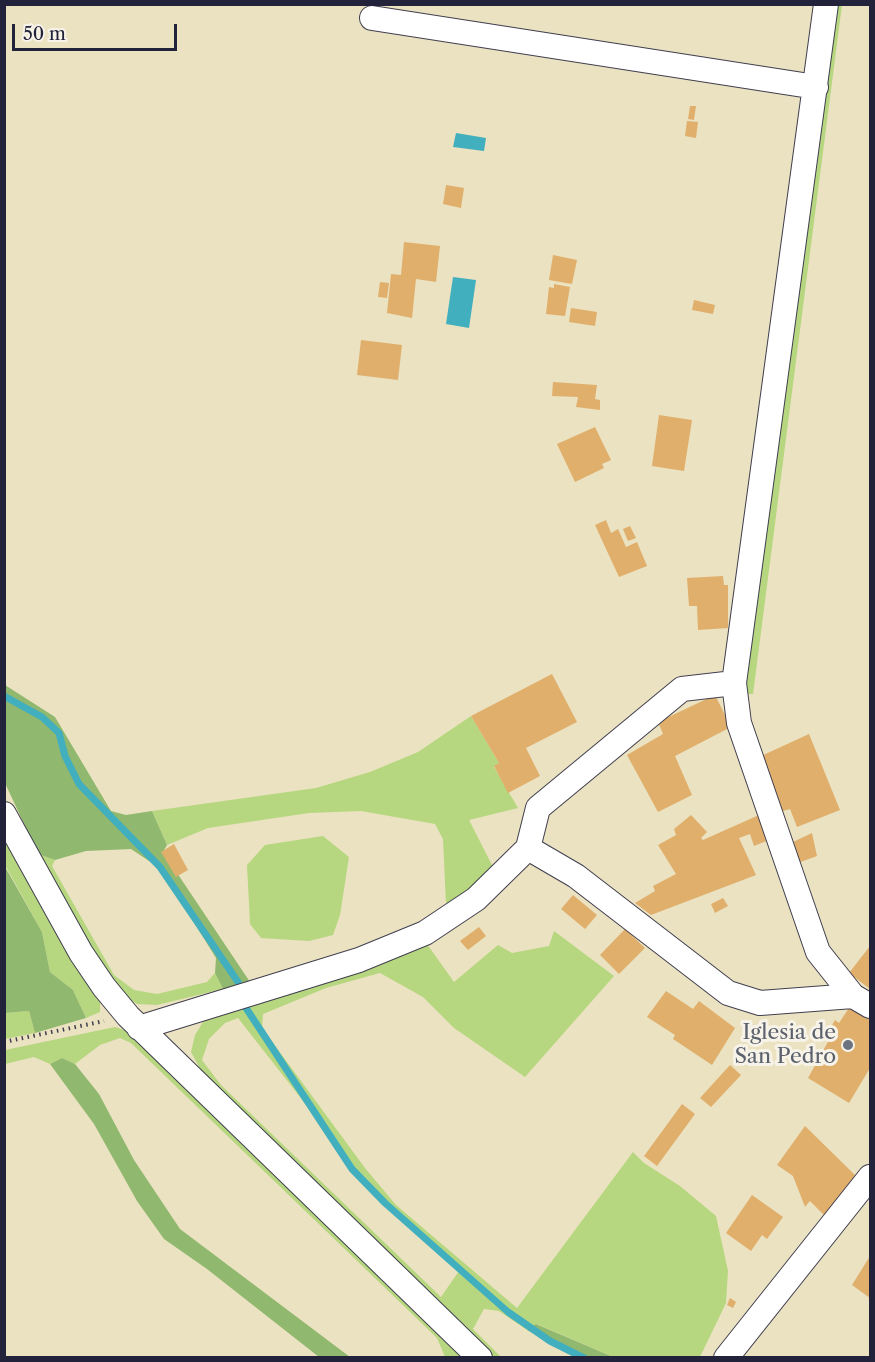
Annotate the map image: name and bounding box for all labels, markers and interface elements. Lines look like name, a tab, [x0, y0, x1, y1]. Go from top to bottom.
scale bar	[15, 12, 180, 50]
text: 50 m	[23, 23, 66, 45]
place label: Iglesia de San Pedro	[734, 1020, 836, 1070]
marker: Iglesia de San Pedro	[841, 1038, 855, 1052]

